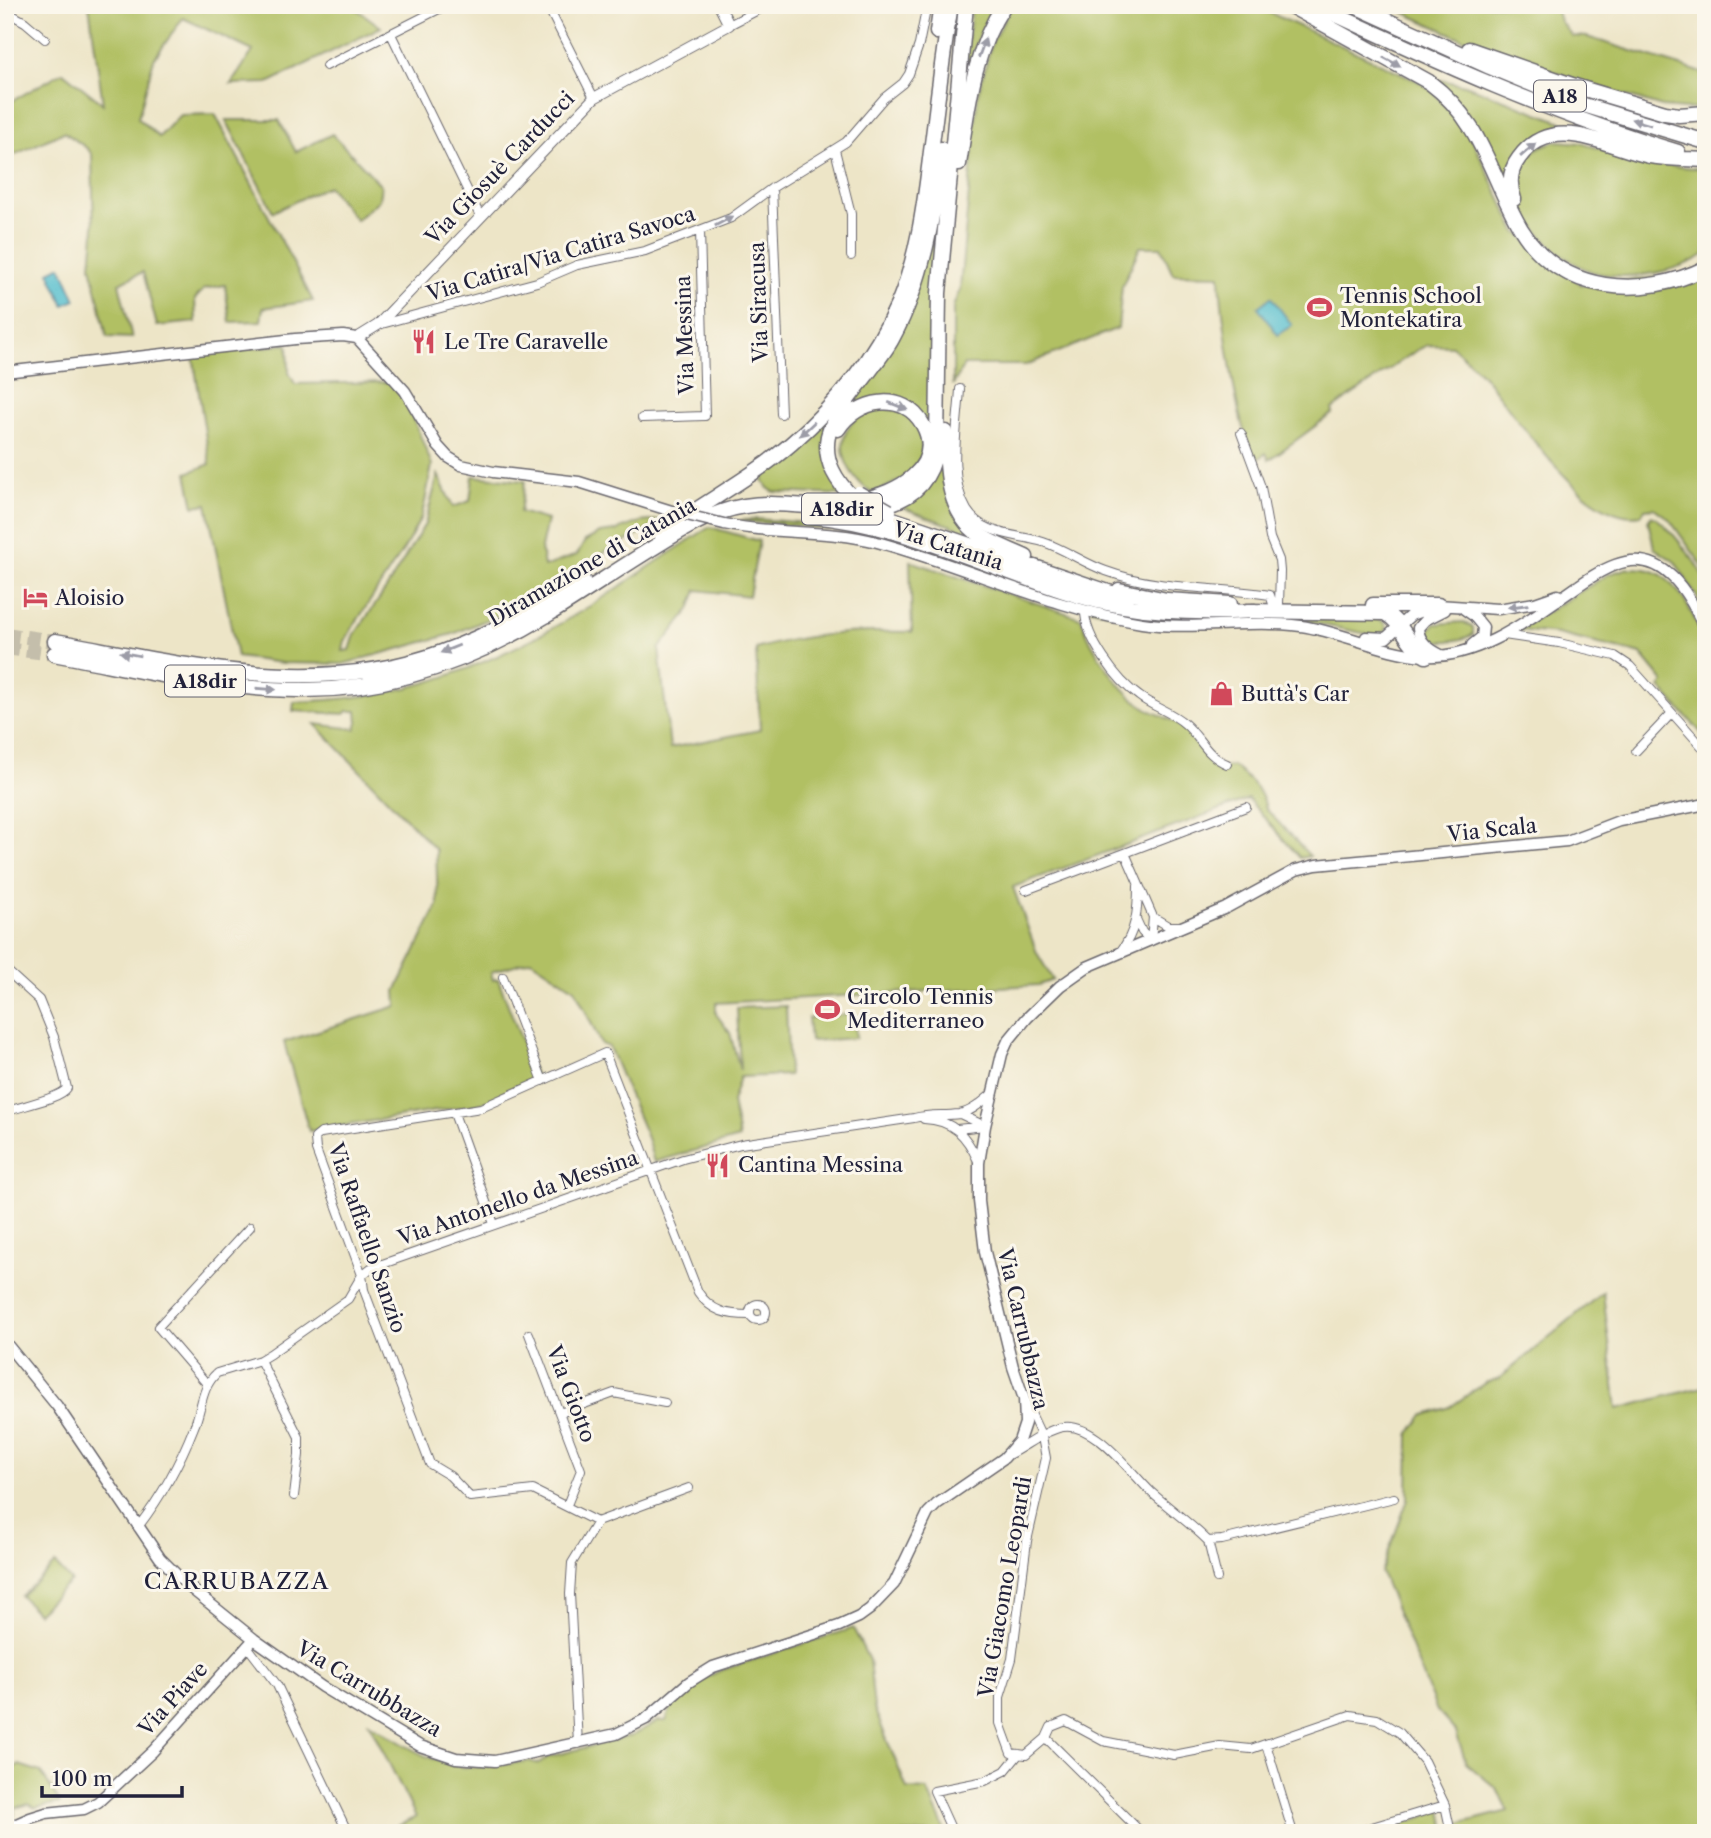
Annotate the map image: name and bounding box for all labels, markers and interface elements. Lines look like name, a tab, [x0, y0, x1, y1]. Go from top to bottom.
one-way arrow	[977, 37, 988, 58]
one-way arrow	[1382, 56, 1402, 68]
road number: A18	[1534, 80, 1586, 111]
street label: Via Giosuè Carducci	[419, 86, 579, 250]
one-way arrow	[1630, 117, 1651, 127]
one-way arrow	[1519, 142, 1537, 158]
street label: Via Catira/Via Catira Savoca	[423, 200, 699, 307]
one-way arrow	[714, 215, 734, 226]
street label: Via Siracusa	[744, 240, 773, 364]
street label: Via Messina	[670, 274, 699, 396]
place label: Tennis School Montekatira	[1340, 283, 1482, 332]
sports icon: Tennis School Montekatira	[1306, 294, 1334, 322]
restaurant icon: Le Tre Caravelle	[410, 328, 438, 356]
place label: Le Tre Caravelle	[444, 329, 608, 354]
one-way arrow	[887, 401, 908, 412]
one-way arrow	[799, 421, 816, 437]
street label: Diramazione di Catania	[483, 491, 701, 631]
road number: A18dir	[802, 494, 882, 524]
street label: Via Catania	[889, 516, 1007, 575]
hotel icon: Aloisio	[21, 584, 49, 612]
place label: Aloisio	[54, 585, 124, 610]
one-way arrow	[1506, 601, 1528, 612]
one-way arrow	[440, 643, 461, 654]
one-way arrow	[119, 649, 141, 660]
road number: A18dir	[165, 666, 245, 696]
shop icon: Buttà's Car	[1207, 680, 1235, 708]
place label: Buttà's Car	[1241, 681, 1350, 706]
one-way arrow	[256, 684, 278, 695]
street label: Via Scala	[1445, 812, 1539, 847]
place label: Circolo Tennis Mediterraneo	[847, 984, 994, 1033]
sports icon: Circolo Tennis Mediterraneo	[813, 995, 841, 1023]
street label: Via Raffaello Sanzio	[323, 1139, 412, 1336]
street label: Via Antonello da Messina	[393, 1144, 642, 1251]
restaurant icon: Cantina Messina	[704, 1151, 732, 1179]
place label: Cantina Messina	[738, 1152, 904, 1177]
street label: Via Carrubbazza	[993, 1245, 1054, 1413]
street label: Via Giotto	[541, 1341, 601, 1446]
street label: Via Giacomo Leopardi	[973, 1474, 1036, 1701]
district label: CARRUBAZZA	[144, 1567, 330, 1595]
street label: Via Carrubbazza	[291, 1635, 447, 1742]
street label: Via Piave	[132, 1656, 212, 1742]
scale bar	[42, 1754, 182, 1798]
text: 100 m	[52, 1766, 113, 1791]

